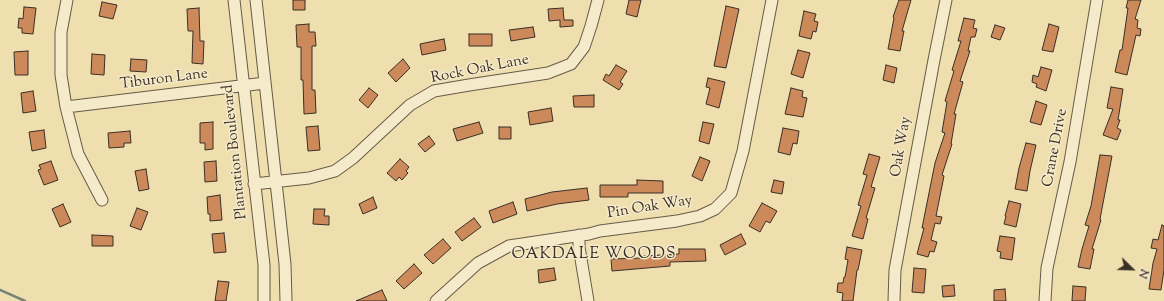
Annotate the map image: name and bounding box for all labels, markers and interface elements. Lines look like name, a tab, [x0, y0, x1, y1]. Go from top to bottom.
street label: Rock Oak Lane	[430, 52, 530, 88]
street label: Tiburon Lane	[119, 66, 209, 94]
street label: Plantation Boulevard	[220, 84, 252, 220]
street label: Crane Drive	[1040, 107, 1072, 189]
street label: Oak Way	[888, 115, 916, 179]
street label: Pin Oak Way	[606, 192, 694, 224]
district label: OAKDALE WOODS	[512, 245, 676, 265]
north arrow	[1112, 249, 1152, 289]
text: N	[1134, 267, 1152, 281]

